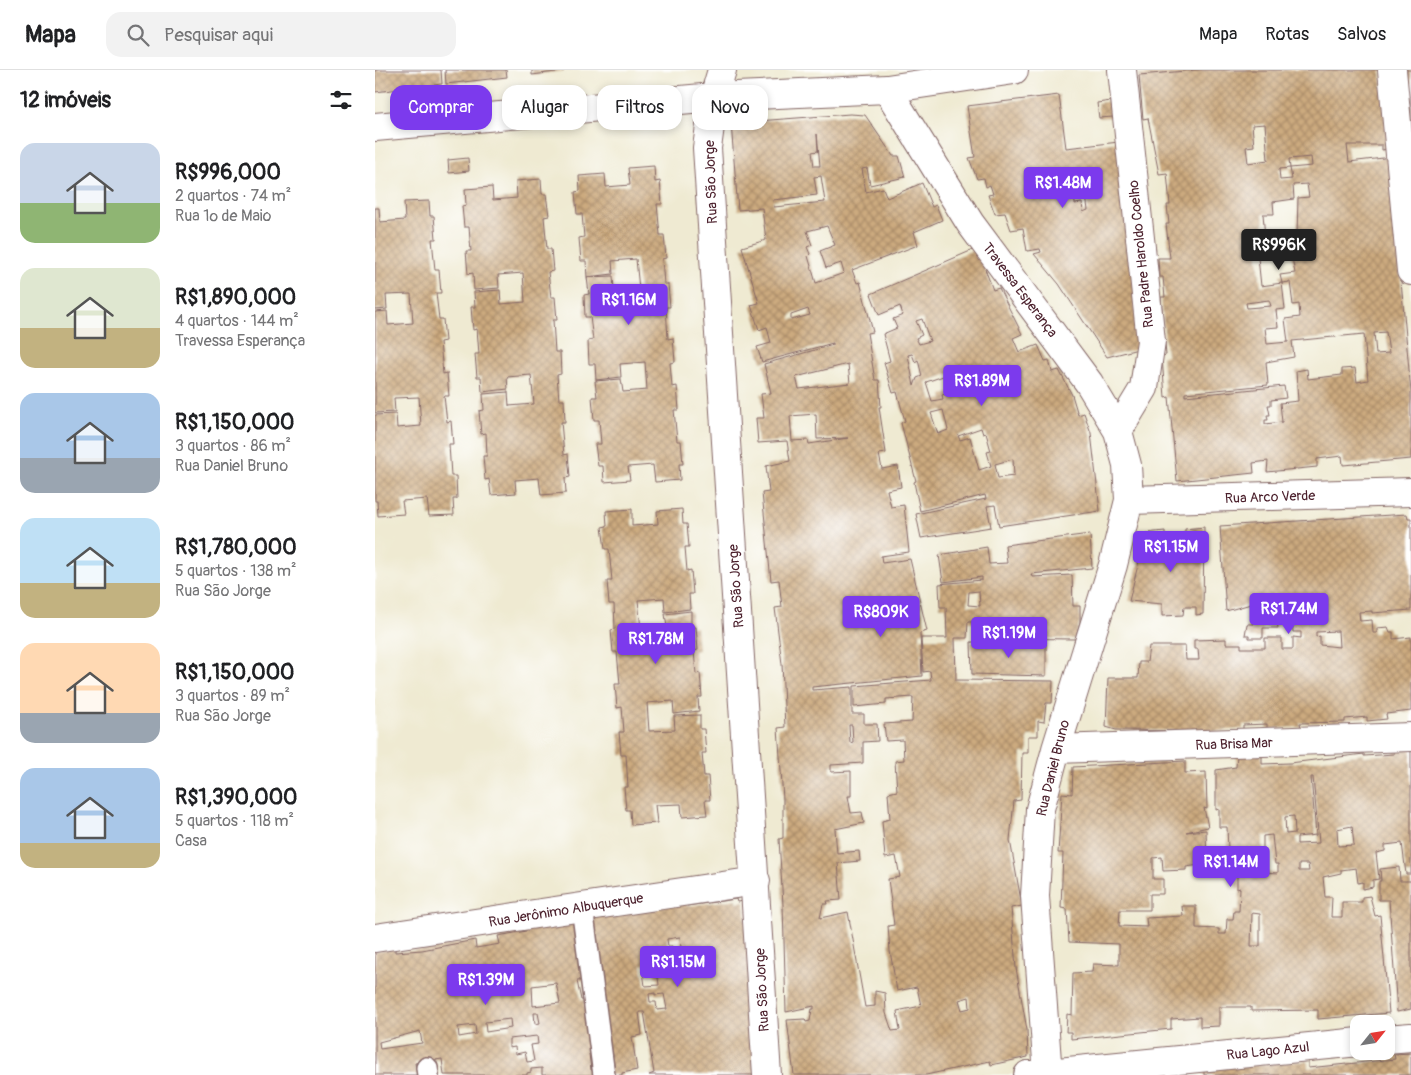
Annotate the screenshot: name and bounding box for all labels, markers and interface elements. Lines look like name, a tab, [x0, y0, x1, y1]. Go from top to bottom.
search box	[106, 12, 456, 57]
text: Mapa	[25, 20, 76, 49]
icon: search	[124, 21, 152, 49]
text: Pesquisar aqui	[164, 23, 273, 47]
text: Mapa	[1199, 23, 1237, 46]
text: Rotas	[1265, 23, 1309, 46]
text: Salvos	[1337, 23, 1386, 46]
chip: Comprar	[390, 85, 492, 130]
chip: Alugar	[502, 85, 587, 130]
chip: Filtros	[597, 85, 682, 130]
chip: Novo	[692, 85, 768, 130]
icon: filters	[327, 86, 355, 114]
text: 12 imóveis	[20, 87, 111, 114]
street label: Rua São Jorge	[701, 140, 721, 224]
text: R$996,000	[175, 159, 281, 186]
icon: home	[60, 163, 120, 223]
pin: R$1.48M	[1017, 166, 1109, 209]
text: R$1.48M	[1035, 173, 1091, 193]
street label: Rua Padre Haroldo Coelho	[1125, 179, 1157, 329]
text: 2 quartos · 74 m²	[175, 186, 291, 206]
text: Rua 1º de Maio	[175, 206, 271, 226]
pin: R$996K	[1238, 228, 1320, 271]
text: R$996K	[1252, 235, 1306, 255]
street label: Travessa Esperança	[979, 239, 1061, 341]
text: R$1,890,000	[175, 284, 296, 311]
pin: R$1.16M	[583, 284, 675, 326]
icon: home	[60, 288, 120, 348]
text: R$1.16M	[602, 290, 656, 310]
text: 4 quartos · 144 m²	[175, 311, 299, 331]
text: Travessa Esperança	[175, 331, 305, 351]
pin: R$1.89M	[936, 364, 1028, 407]
text: R$1.89M	[954, 371, 1010, 391]
text: R$1,150,000	[175, 409, 294, 436]
icon: home	[60, 413, 120, 473]
text: 3 quartos · 86 m²	[175, 436, 291, 456]
text: Rua Daniel Bruno	[175, 456, 288, 476]
street label: Rua Arco Verde	[1225, 487, 1316, 507]
pin: R$1.15M	[1125, 530, 1217, 573]
text: R$1,780,000	[175, 534, 297, 561]
text: R$1.15M	[1144, 537, 1198, 557]
icon: home	[60, 538, 120, 598]
street label: Rua São Jorge	[725, 544, 747, 628]
text: 5 quartos · 138 m²	[175, 561, 297, 581]
text: Rua São Jorge	[175, 581, 271, 601]
pin: R$1.74M	[1243, 592, 1335, 635]
pin: R$809K	[840, 596, 922, 638]
text: R$1.74M	[1261, 599, 1317, 619]
text: R$809K	[854, 602, 908, 622]
pin: R$1.19M	[963, 616, 1055, 659]
pin: R$1.78M	[610, 622, 702, 665]
text: R$1.19M	[982, 623, 1036, 643]
text: R$1.78M	[628, 629, 684, 649]
text: R$1,150,000	[175, 659, 294, 686]
icon: home	[60, 663, 120, 723]
text: 3 quartos · 89 m²	[175, 686, 290, 706]
text: Rua São Jorge	[175, 706, 271, 726]
street label: Rua Daniel Bruno	[1033, 717, 1073, 818]
street label: Rua Brisa Mar	[1195, 734, 1273, 754]
text: R$1,390,000	[175, 784, 297, 811]
icon: home	[60, 788, 120, 848]
text: 5 quartos · 118 m²	[175, 811, 294, 831]
text: Casa	[175, 831, 207, 851]
pin: R$1.14M	[1185, 846, 1277, 888]
text: R$1.14M	[1204, 852, 1258, 872]
street label: Rua Jerônimo Albuquerque	[487, 889, 645, 931]
pin: R$1.15M	[632, 946, 724, 988]
street label: Rua São Jorge	[751, 948, 773, 1032]
text: R$1.15M	[651, 952, 705, 972]
pin: R$1.39M	[440, 964, 532, 1006]
text: R$1.39M	[458, 970, 514, 990]
north arrow	[1350, 1015, 1395, 1060]
map controls	[1350, 1015, 1395, 1060]
street label: Rua Lago Azul	[1226, 1038, 1310, 1064]

